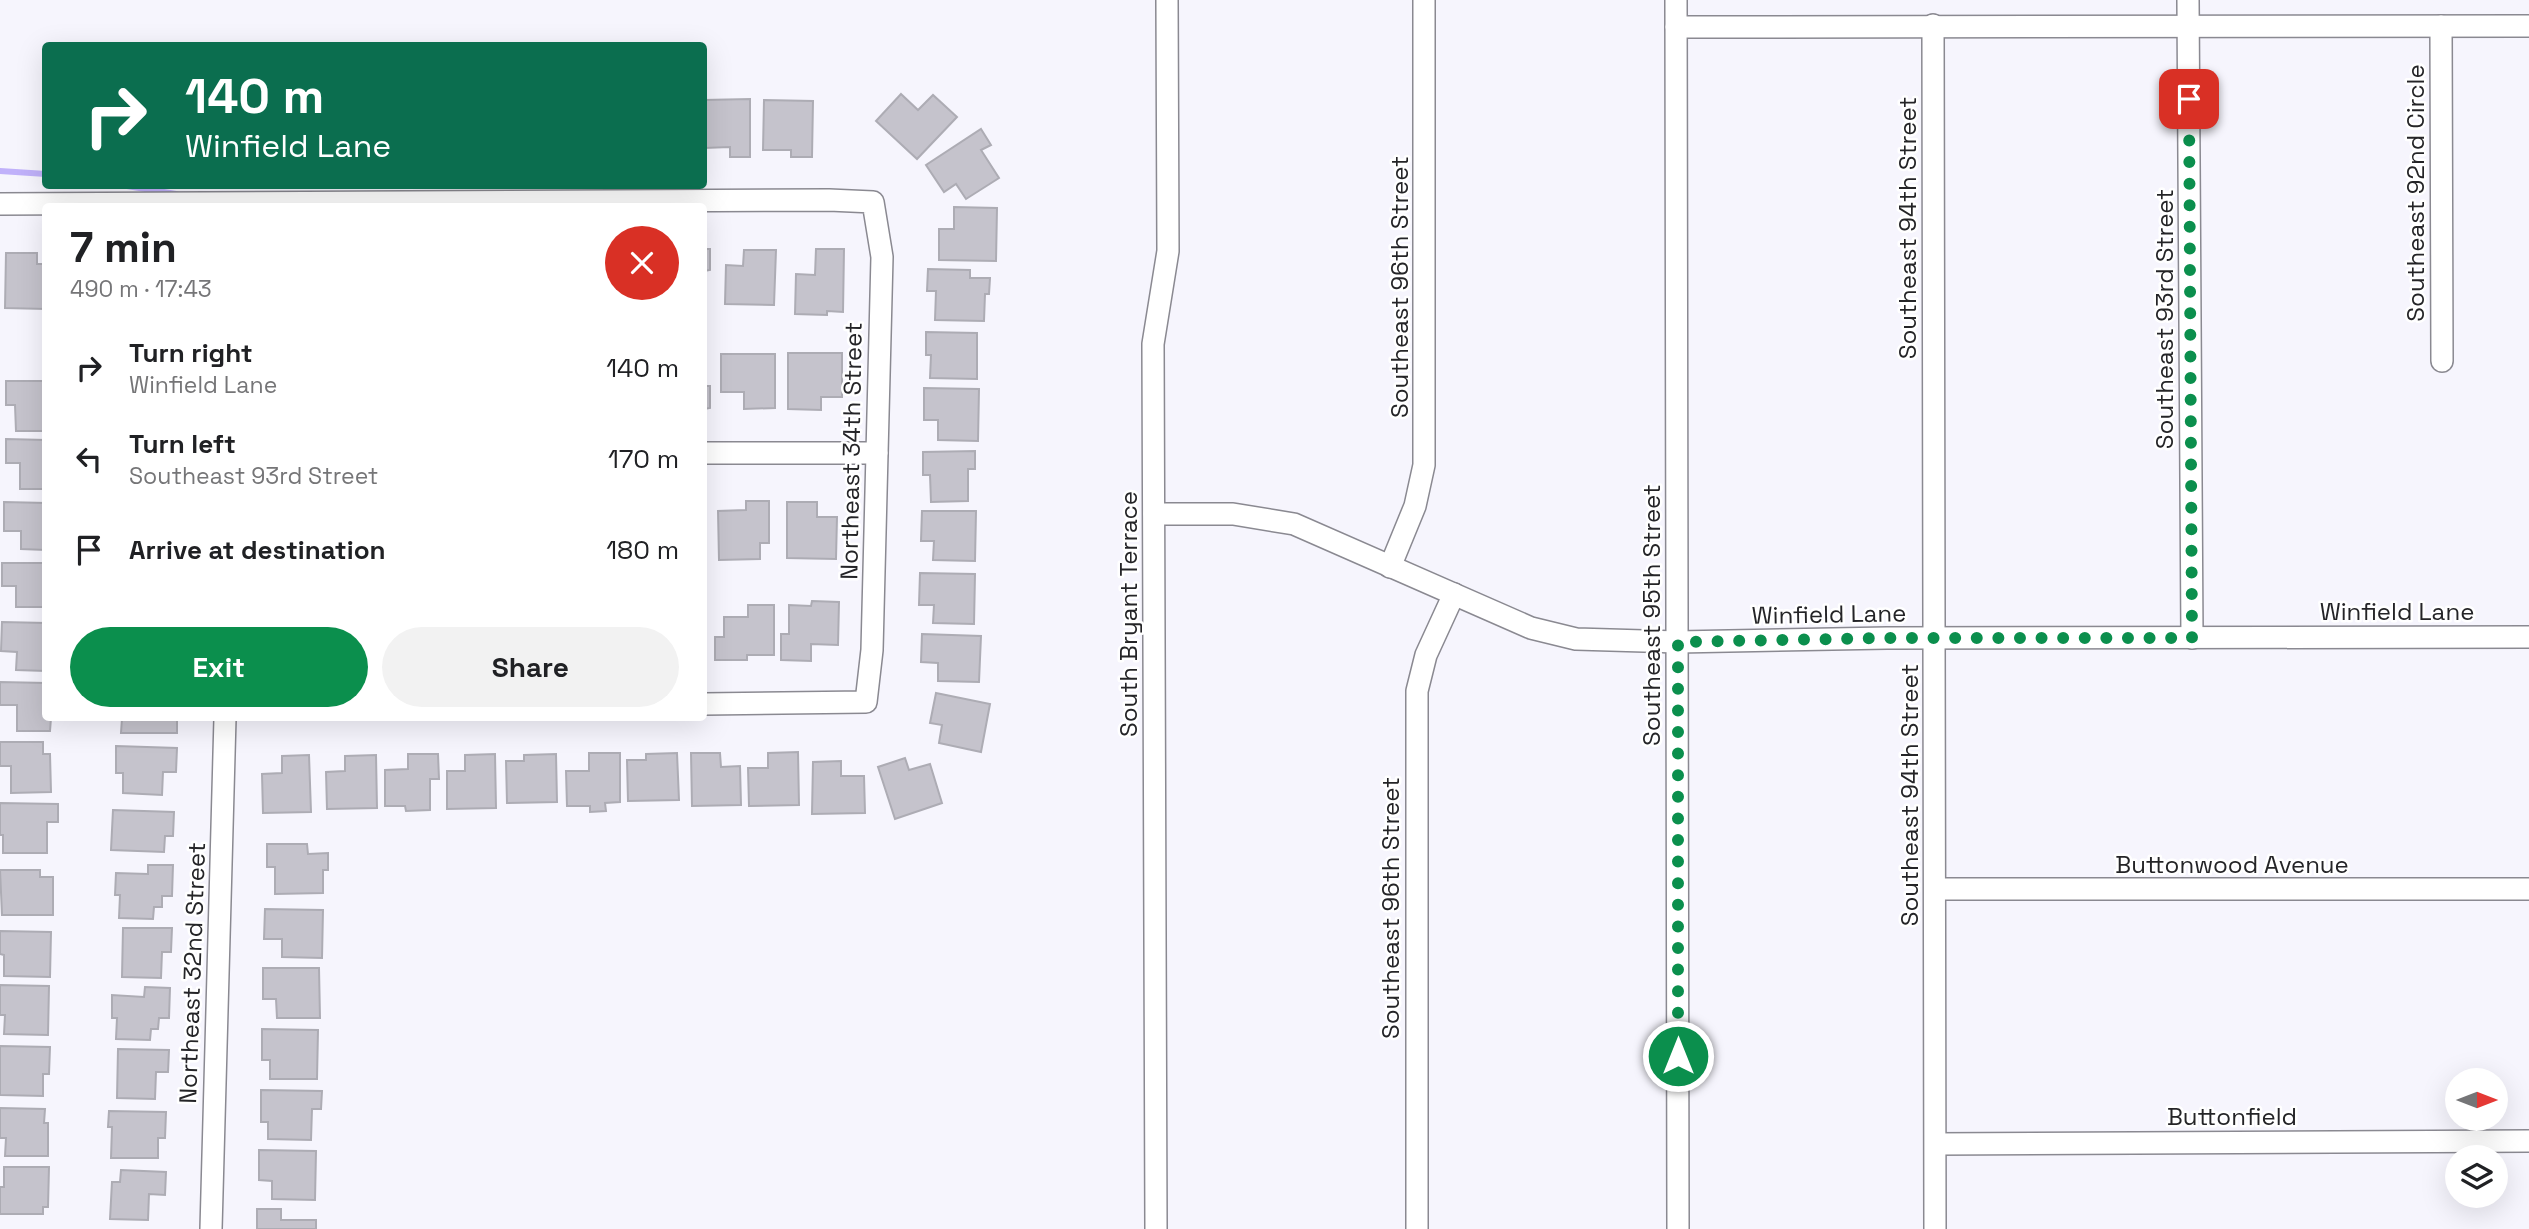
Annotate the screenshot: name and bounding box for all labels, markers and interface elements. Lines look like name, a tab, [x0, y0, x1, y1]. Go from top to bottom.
street label: Southeast 92nd Circle	[2400, 64, 2431, 322]
text: 140 m	[185, 65, 324, 127]
pin	[2159, 69, 2219, 129]
icon: right	[70, 70, 161, 161]
icon: arrive	[2170, 80, 2208, 118]
street label: Southeast 94th Street	[1892, 97, 1923, 359]
text: Winfield Lane	[185, 126, 391, 166]
street label: Southeast 96th Street	[1384, 156, 1415, 418]
street label: Southeast 93rd Street	[2149, 189, 2180, 449]
text: 7 min	[70, 221, 177, 274]
button: close	[605, 226, 679, 300]
text: 490 m · 17:43	[70, 274, 212, 304]
street label: Northeast 34th Street	[833, 322, 869, 580]
text: Turn right	[129, 336, 253, 370]
icon: right	[70, 349, 108, 387]
text: 140 m	[606, 351, 679, 385]
text: Winfield Lane	[129, 370, 277, 400]
text: Turn left	[129, 427, 236, 461]
icon: left	[70, 440, 108, 478]
text: 170 m	[608, 442, 679, 476]
text: Southeast 93rd Street	[129, 461, 378, 491]
street label: Southeast 95th Street	[1636, 484, 1667, 746]
street label: South Bryant Terrace	[1113, 491, 1144, 737]
icon: arrive	[70, 531, 108, 569]
text: Arrive at destination	[129, 533, 386, 567]
text: 180 m	[606, 533, 679, 567]
street label: Winfield Lane	[2320, 596, 2474, 627]
street label: Winfield Lane	[1751, 597, 1907, 631]
button: Exit	[70, 627, 368, 707]
button: Share	[382, 627, 679, 707]
street label: Southeast 94th Street	[1894, 664, 1925, 926]
street label: Southeast 96th Street	[1375, 777, 1406, 1039]
street label: Northeast 32nd Street	[172, 842, 212, 1104]
street label: Buttonwood Avenue	[2115, 849, 2349, 880]
position arrow	[1641, 1019, 1715, 1093]
north arrow	[2445, 1068, 2508, 1130]
map controls	[2445, 1068, 2508, 1208]
street label: Buttonfield	[2167, 1101, 2297, 1132]
button: layers	[2445, 1145, 2508, 1208]

